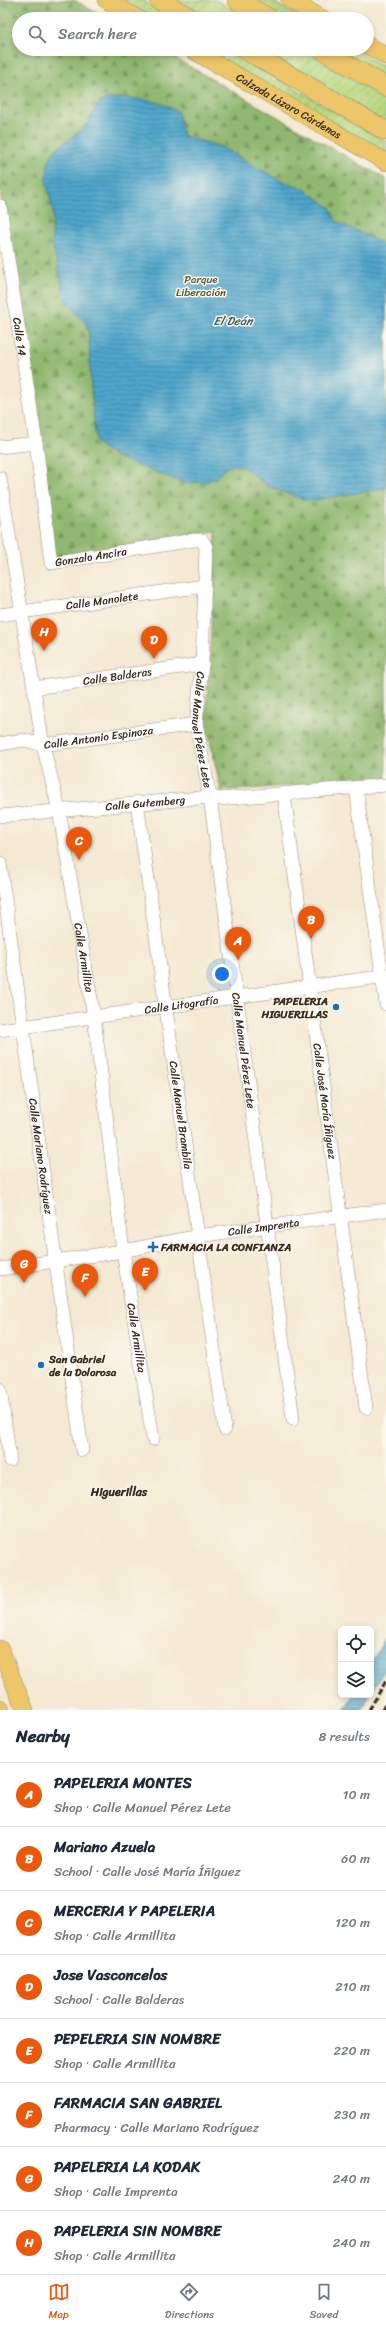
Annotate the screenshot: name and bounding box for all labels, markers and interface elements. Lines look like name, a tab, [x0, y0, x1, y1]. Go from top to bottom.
search box	[12, 12, 374, 56]
text: Search here	[58, 21, 137, 47]
icon: search	[26, 23, 48, 45]
street label: Calzada Lázaro Cárdenas	[232, 68, 345, 144]
park label: Parque Liberación	[176, 270, 226, 302]
water label: El Deán	[213, 310, 254, 332]
street label: Calle 14	[7, 316, 32, 357]
street label: Gonzalo Ancira	[54, 542, 129, 572]
street label: Calle Manolete	[65, 586, 140, 616]
pin: H	[31, 618, 57, 651]
pin: D	[141, 626, 167, 659]
street label: Calle Balderas	[82, 662, 153, 691]
street label: Calle Manuel Pérez Lete	[186, 671, 217, 790]
street label: Calle Antonio Espinoza	[43, 721, 155, 755]
street label: Calle Gutemberg	[105, 790, 187, 816]
pin: C	[66, 827, 92, 860]
pin: B	[298, 906, 324, 939]
street label: Calle Armillita	[68, 921, 99, 994]
pin: A	[225, 927, 251, 960]
your location	[212, 964, 232, 984]
street label: Calle Litografía	[143, 991, 220, 1020]
street label: Calle Manuel Pérez Lete	[226, 991, 261, 1110]
place label: PAPELERIA HIGUERILLAS	[261, 992, 328, 1024]
marker: PAPELERIA HIGUERILLAS	[331, 1002, 341, 1012]
street label: Calle José María Íñiguez	[307, 1042, 342, 1161]
street label: Calle Manuel Brambila	[163, 1060, 197, 1171]
street label: Calle Mariano Rodríguez	[23, 1097, 58, 1216]
street label: Calle Imprenta	[227, 1213, 301, 1242]
place label: FARMACIA LA CONFIANZA	[160, 1238, 291, 1257]
marker: FARMACIA LA CONFIANZA	[148, 1242, 158, 1252]
pin: G	[11, 1250, 37, 1283]
pin: E	[132, 1258, 158, 1291]
pin: F	[72, 1264, 98, 1297]
street label: Calle Armillita	[121, 1302, 151, 1374]
place label: San Gabriel de la Dolorosa	[48, 1350, 117, 1382]
marker: San Gabriel de la Dolorosa	[36, 1360, 46, 1370]
district label: Higuerillas	[90, 1481, 148, 1503]
map controls	[338, 1626, 374, 1698]
button: locate	[338, 1626, 374, 1662]
button: layers	[338, 1662, 374, 1698]
text: Nearby	[16, 1721, 70, 1751]
text: 8 results	[318, 1725, 370, 1748]
text: PAPELERIA MONTES	[54, 1770, 192, 1796]
text: A	[25, 1783, 33, 1806]
text: 10 m	[343, 1783, 370, 1806]
text: Shop · Calle Manuel Pérez Lete	[54, 1796, 231, 1819]
text: Mariano Azuela	[54, 1834, 155, 1860]
text: B	[25, 1847, 33, 1870]
text: 60 m	[341, 1847, 370, 1870]
text: School · Calle José María Íñiguez	[54, 1860, 241, 1883]
text: MERCERIA Y PAPELERIA	[54, 1898, 215, 1924]
text: C	[25, 1911, 33, 1934]
text: 120 m	[335, 1911, 370, 1934]
text: Shop · Calle Armillita	[54, 1924, 175, 1947]
text: Jose Vasconcelos	[54, 1962, 168, 1988]
text: D	[25, 1975, 33, 1998]
text: 210 m	[335, 1975, 370, 1998]
text: School · Calle Balderas	[54, 1988, 184, 2011]
text: PEPELERIA SIN NOMBRE	[54, 2026, 220, 2052]
text: E	[25, 2039, 33, 2062]
text: 220 m	[333, 2039, 370, 2062]
text: Shop · Calle Armillita	[54, 2052, 175, 2075]
text: FARMACIA SAN GABRIEL	[54, 2090, 222, 2116]
text: F	[25, 2103, 33, 2126]
text: 230 m	[334, 2103, 370, 2126]
text: Pharmacy · Calle Mariano Rodríguez	[54, 2116, 259, 2139]
text: PAPELERIA LA KODAK	[54, 2154, 200, 2180]
text: G	[25, 2167, 33, 2190]
text: 240 m	[333, 2167, 370, 2190]
text: Shop · Calle Imprenta	[54, 2180, 178, 2203]
text: PAPELERIA SIN NOMBRE	[54, 2218, 221, 2244]
text: H	[24, 2231, 34, 2254]
text: 240 m	[333, 2231, 370, 2254]
text: Shop · Calle Armillita	[54, 2244, 175, 2267]
tab: Map	[48, 2281, 70, 2324]
tab: Directions	[165, 2281, 214, 2324]
tab: Saved	[309, 2281, 338, 2324]

